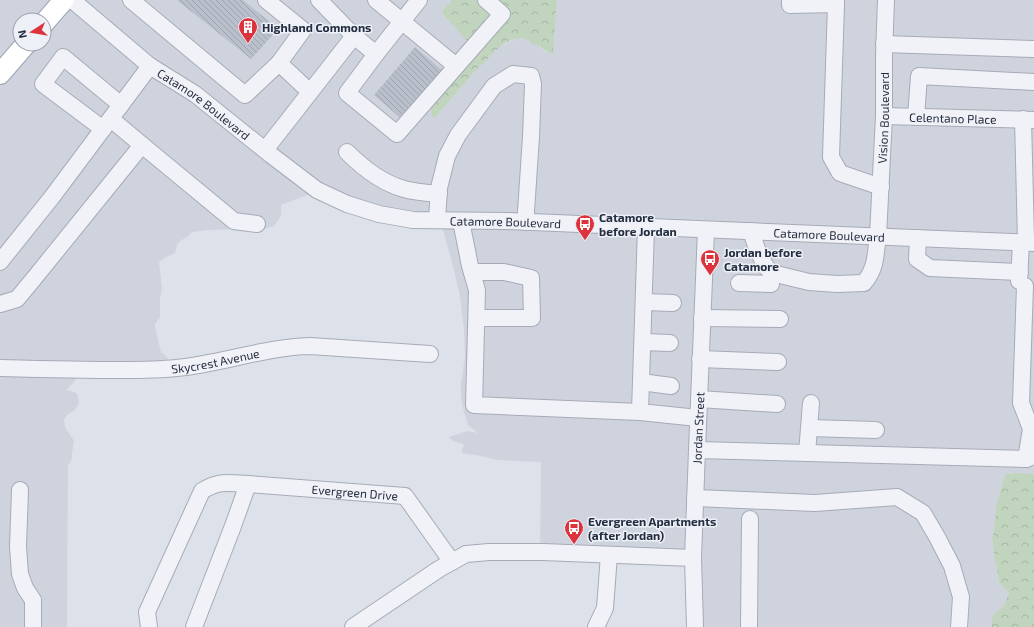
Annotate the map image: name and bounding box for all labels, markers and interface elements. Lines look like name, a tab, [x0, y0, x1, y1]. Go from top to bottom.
north arrow	[12, 12, 52, 52]
building icon: Highland Commons	[237, 16, 259, 44]
place label: Highland Commons	[262, 20, 371, 34]
text: N	[15, 29, 29, 39]
street label: Catamore Boulevard	[155, 65, 253, 142]
street label: Vision Boulevard	[875, 72, 891, 164]
street label: Celentano Place	[909, 110, 997, 126]
place label: Catamore before Jordan	[599, 210, 677, 238]
street label: Catamore Boulevard	[450, 213, 561, 230]
bus stop icon: Catamore before Jordan	[574, 213, 596, 241]
street label: Catamore Boulevard	[773, 225, 885, 244]
place label: Jordan before Catamore	[724, 245, 802, 273]
bus stop icon: Jordan before Catamore	[699, 248, 721, 276]
street label: Skycrest Avenue	[170, 346, 261, 375]
street label: Jordan Street	[689, 391, 706, 464]
street label: Evergreen Drive	[311, 482, 399, 502]
place label: Evergreen Apartments (after Jordan)	[588, 514, 716, 542]
bus stop icon: Evergreen Apartments (after Jordan)	[563, 517, 585, 545]

